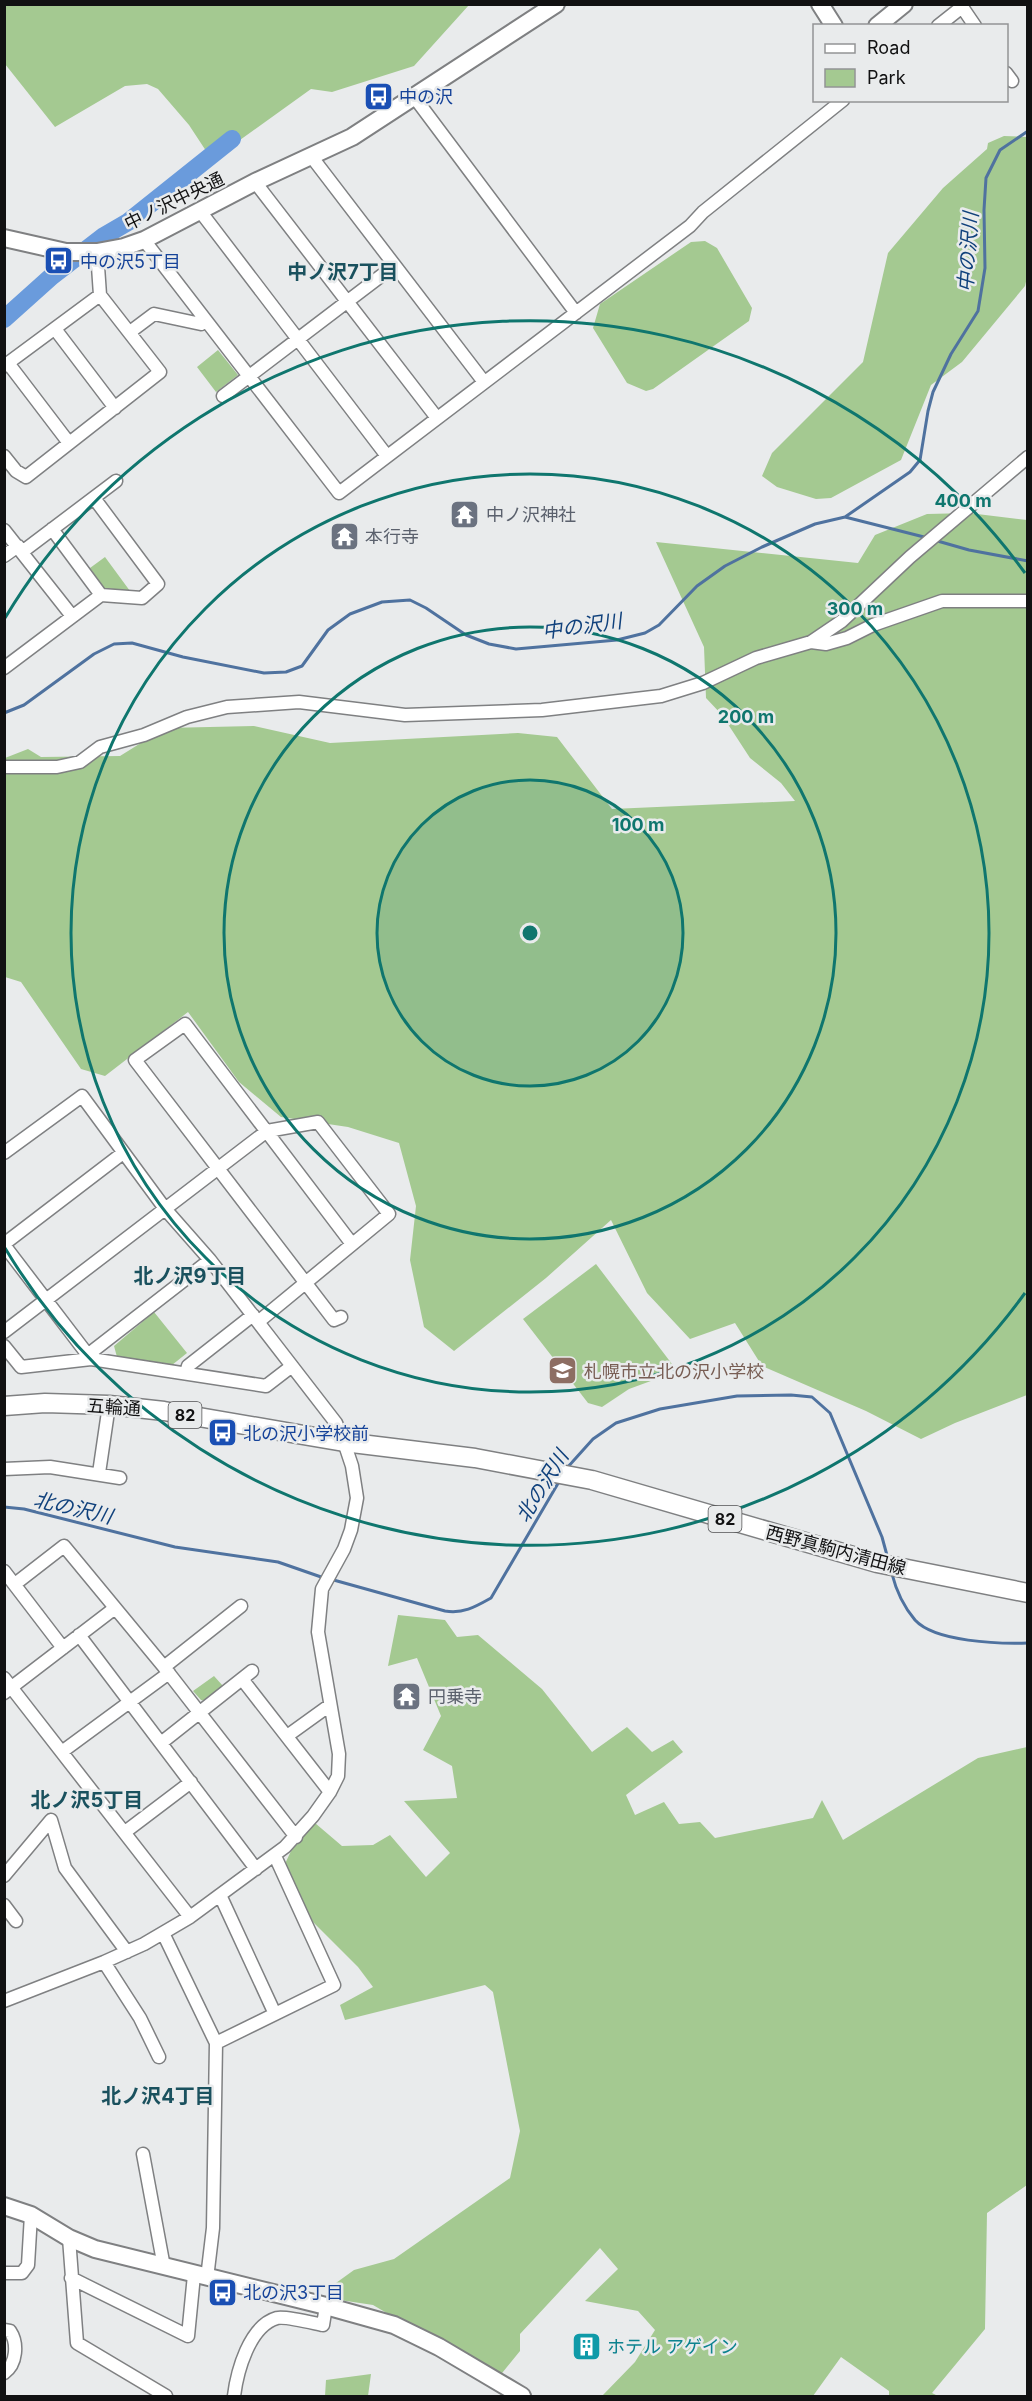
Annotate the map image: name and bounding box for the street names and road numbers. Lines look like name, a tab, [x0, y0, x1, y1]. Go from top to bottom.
street label: 中ノ沢中央通	[121, 168, 227, 234]
street label: 五輪通	[86, 1395, 142, 1419]
road number: 82	[168, 1402, 201, 1428]
road number: 82	[708, 1506, 742, 1532]
street label: 西野真駒内清田線	[764, 1521, 908, 1579]

